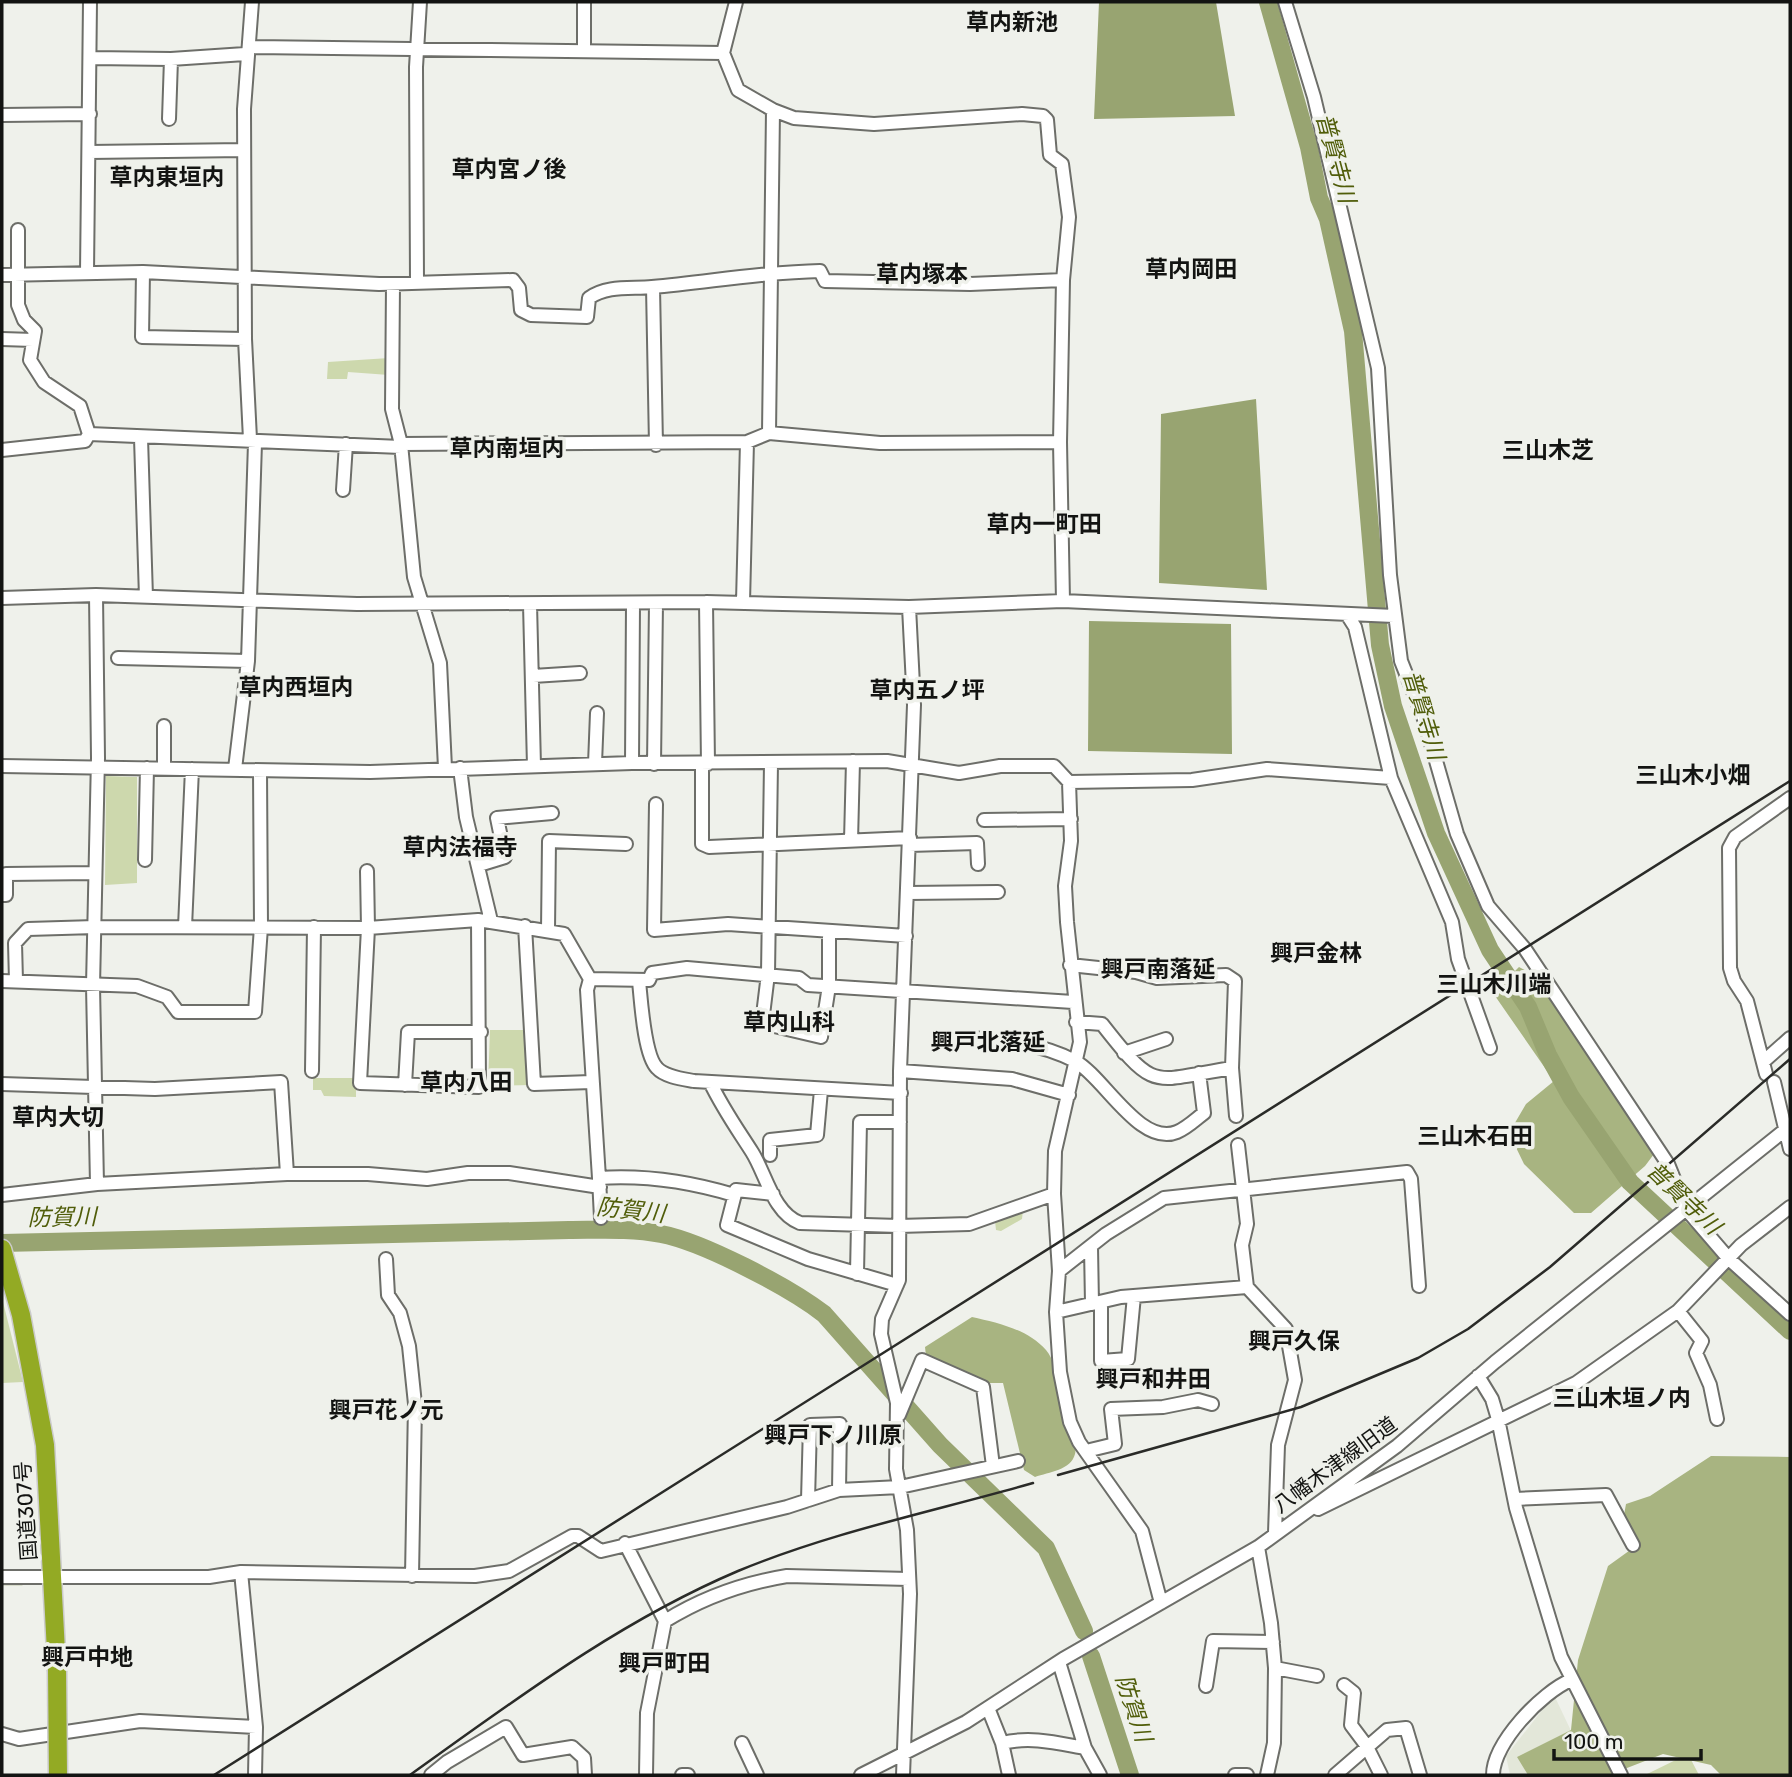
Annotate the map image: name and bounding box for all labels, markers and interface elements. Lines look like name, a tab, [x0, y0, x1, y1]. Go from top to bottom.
district label: 草内新池	[966, 8, 1058, 36]
water label: 普賢寺川	[1311, 110, 1362, 209]
district label: 草内宮ノ後	[452, 155, 567, 183]
district label: 草内東垣内	[110, 163, 225, 191]
district label: 草内岡田	[1145, 255, 1237, 283]
district label: 草内塚本	[876, 260, 968, 288]
district label: 草内南垣内	[450, 434, 565, 462]
district label: 三山木芝	[1502, 436, 1594, 464]
district label: 草内一町田	[987, 510, 1102, 538]
water label: 普賢寺川	[1397, 667, 1452, 766]
district label: 草内西垣内	[239, 673, 354, 701]
district label: 草内五ノ坪	[870, 676, 985, 704]
district label: 三山木小畑	[1636, 761, 1751, 789]
district label: 草内法福寺	[403, 833, 518, 861]
district label: 興戸金林	[1270, 939, 1362, 967]
district label: 興戸南落延	[1101, 955, 1216, 983]
district label: 三山木川端	[1437, 970, 1552, 998]
district label: 草内山科	[743, 1008, 835, 1036]
district label: 興戸北落延	[931, 1028, 1046, 1056]
district label: 草内八田	[420, 1068, 512, 1096]
district label: 草内大切	[12, 1103, 104, 1131]
district label: 三山木石田	[1418, 1122, 1533, 1150]
water label: 普賢寺川	[1641, 1156, 1729, 1242]
water label: 防賀川	[595, 1192, 670, 1228]
water label: 防賀川	[27, 1202, 100, 1232]
district label: 興戸久保	[1248, 1327, 1340, 1355]
district label: 興戸和井田	[1096, 1365, 1211, 1393]
district label: 三山木垣ノ内	[1553, 1384, 1691, 1412]
district label: 興戸花ノ元	[329, 1396, 444, 1424]
street label: 八幡木津線旧道	[1268, 1411, 1402, 1518]
district label: 興戸下ノ川原	[764, 1421, 902, 1449]
street label: 国道307号	[10, 1460, 41, 1562]
district label: 興戸中地	[41, 1643, 133, 1671]
district label: 興戸町田	[618, 1649, 710, 1677]
water label: 防賀川	[1110, 1671, 1159, 1748]
scale bar	[1554, 1718, 1701, 1762]
text: 100 m	[1564, 1729, 1623, 1754]

